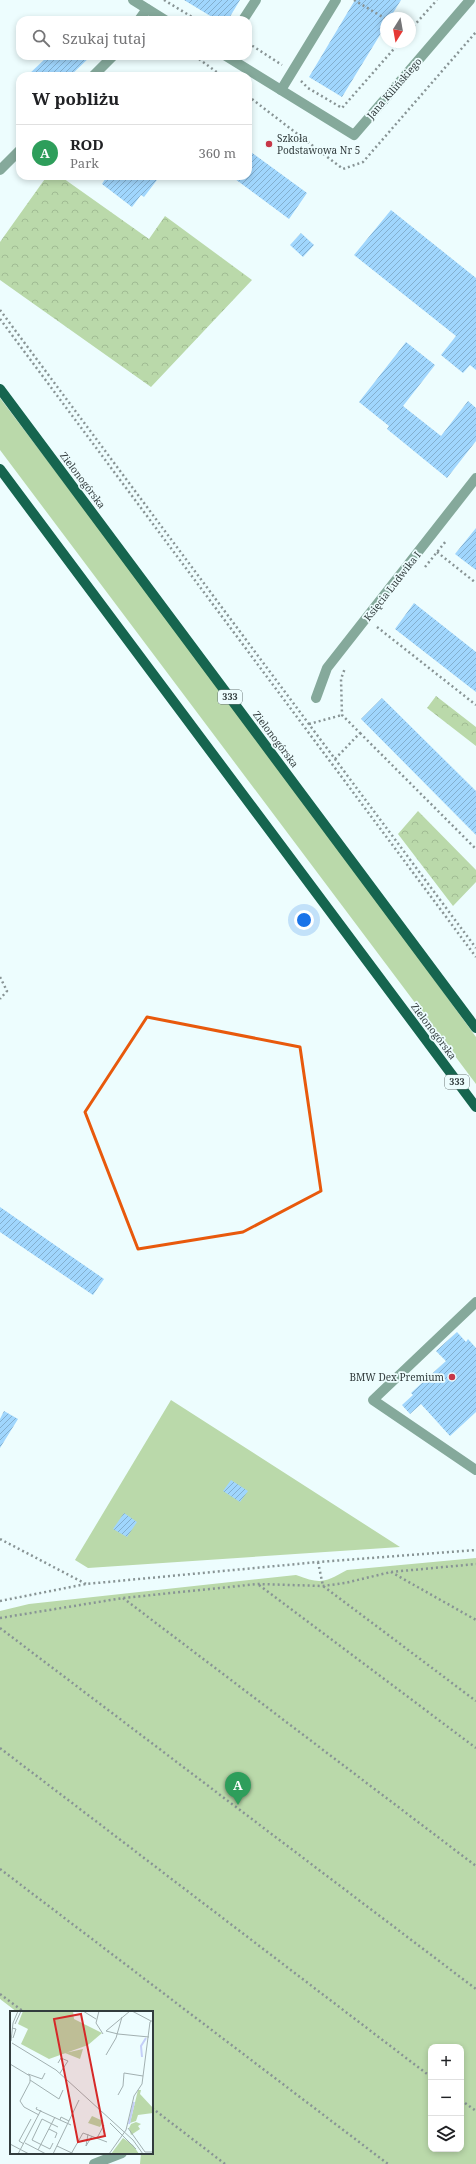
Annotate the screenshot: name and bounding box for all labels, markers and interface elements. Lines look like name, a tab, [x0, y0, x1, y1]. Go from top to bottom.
north arrow	[380, 12, 416, 48]
search box	[16, 16, 252, 60]
icon: search	[30, 27, 52, 49]
text: Szukaj tutaj	[62, 28, 146, 48]
street label: Jana Kilińskiego	[363, 54, 425, 122]
text: W pobliżu	[32, 87, 119, 110]
place label: Szkoła Podstawowa Nr 5	[277, 131, 360, 157]
text: ROD	[70, 134, 104, 154]
marker: Szkoła Podstawowa Nr 5	[264, 139, 274, 149]
text: A	[40, 144, 50, 162]
text: 360 m	[199, 144, 236, 162]
text: Park	[70, 154, 99, 172]
street label: Zielonogórska	[57, 449, 109, 511]
street label: Księcia Ludwika I	[360, 548, 424, 624]
road number: 333	[218, 690, 242, 704]
street label: Zielonogórska	[250, 708, 302, 770]
your location	[294, 910, 314, 930]
street label: Zielonogórska	[408, 1000, 460, 1062]
road number: 333	[445, 1075, 469, 1089]
place label: BMW Dex Premium	[349, 1370, 445, 1384]
marker: BMW Dex Premium	[447, 1372, 457, 1382]
pin: A	[225, 1772, 251, 1805]
inset map	[10, 2011, 153, 2154]
map controls	[428, 2044, 464, 2152]
button: +	[428, 2044, 464, 2080]
button: −	[428, 2080, 464, 2116]
button: layers	[428, 2116, 464, 2152]

